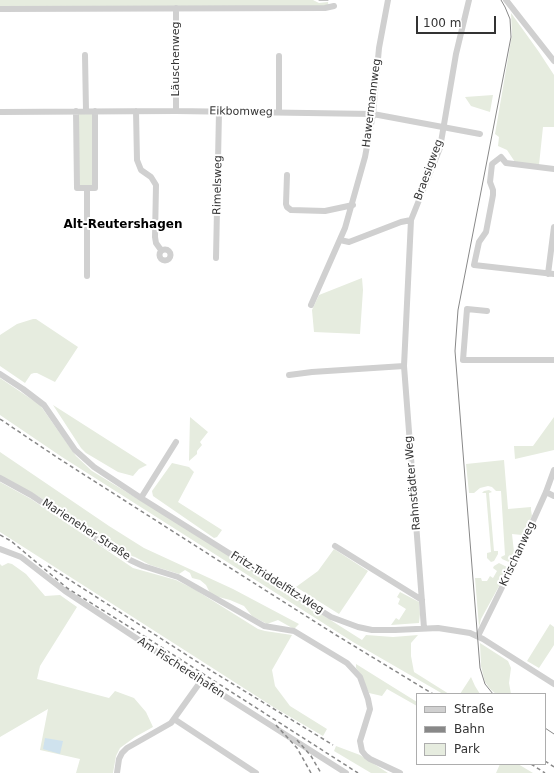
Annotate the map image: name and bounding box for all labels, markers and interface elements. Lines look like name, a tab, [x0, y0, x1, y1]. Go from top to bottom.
scale bar	[418, 8, 498, 34]
text: 100 m	[423, 16, 461, 30]
street label: Läuschenweg	[169, 21, 183, 97]
street label: Hawermannweg	[360, 58, 384, 148]
street label: Eikbomweg	[209, 105, 273, 119]
street label: Braesigweg	[412, 138, 446, 202]
street label: Rimelsweg	[211, 155, 225, 215]
district label: Alt-Reutershagen	[64, 218, 182, 232]
street label: Rahnstädter Weg	[402, 435, 424, 531]
street label: Marieneher Straße	[39, 497, 133, 563]
street label: Krischanweg	[497, 519, 539, 589]
street label: Fritz-Triddelfitz-Weg	[228, 549, 326, 617]
street label: Am Fischereihafen	[135, 635, 227, 701]
legend	[416, 693, 546, 765]
text: Straße	[454, 702, 494, 716]
text: Bahn	[454, 722, 485, 736]
text: Park	[454, 742, 480, 756]

